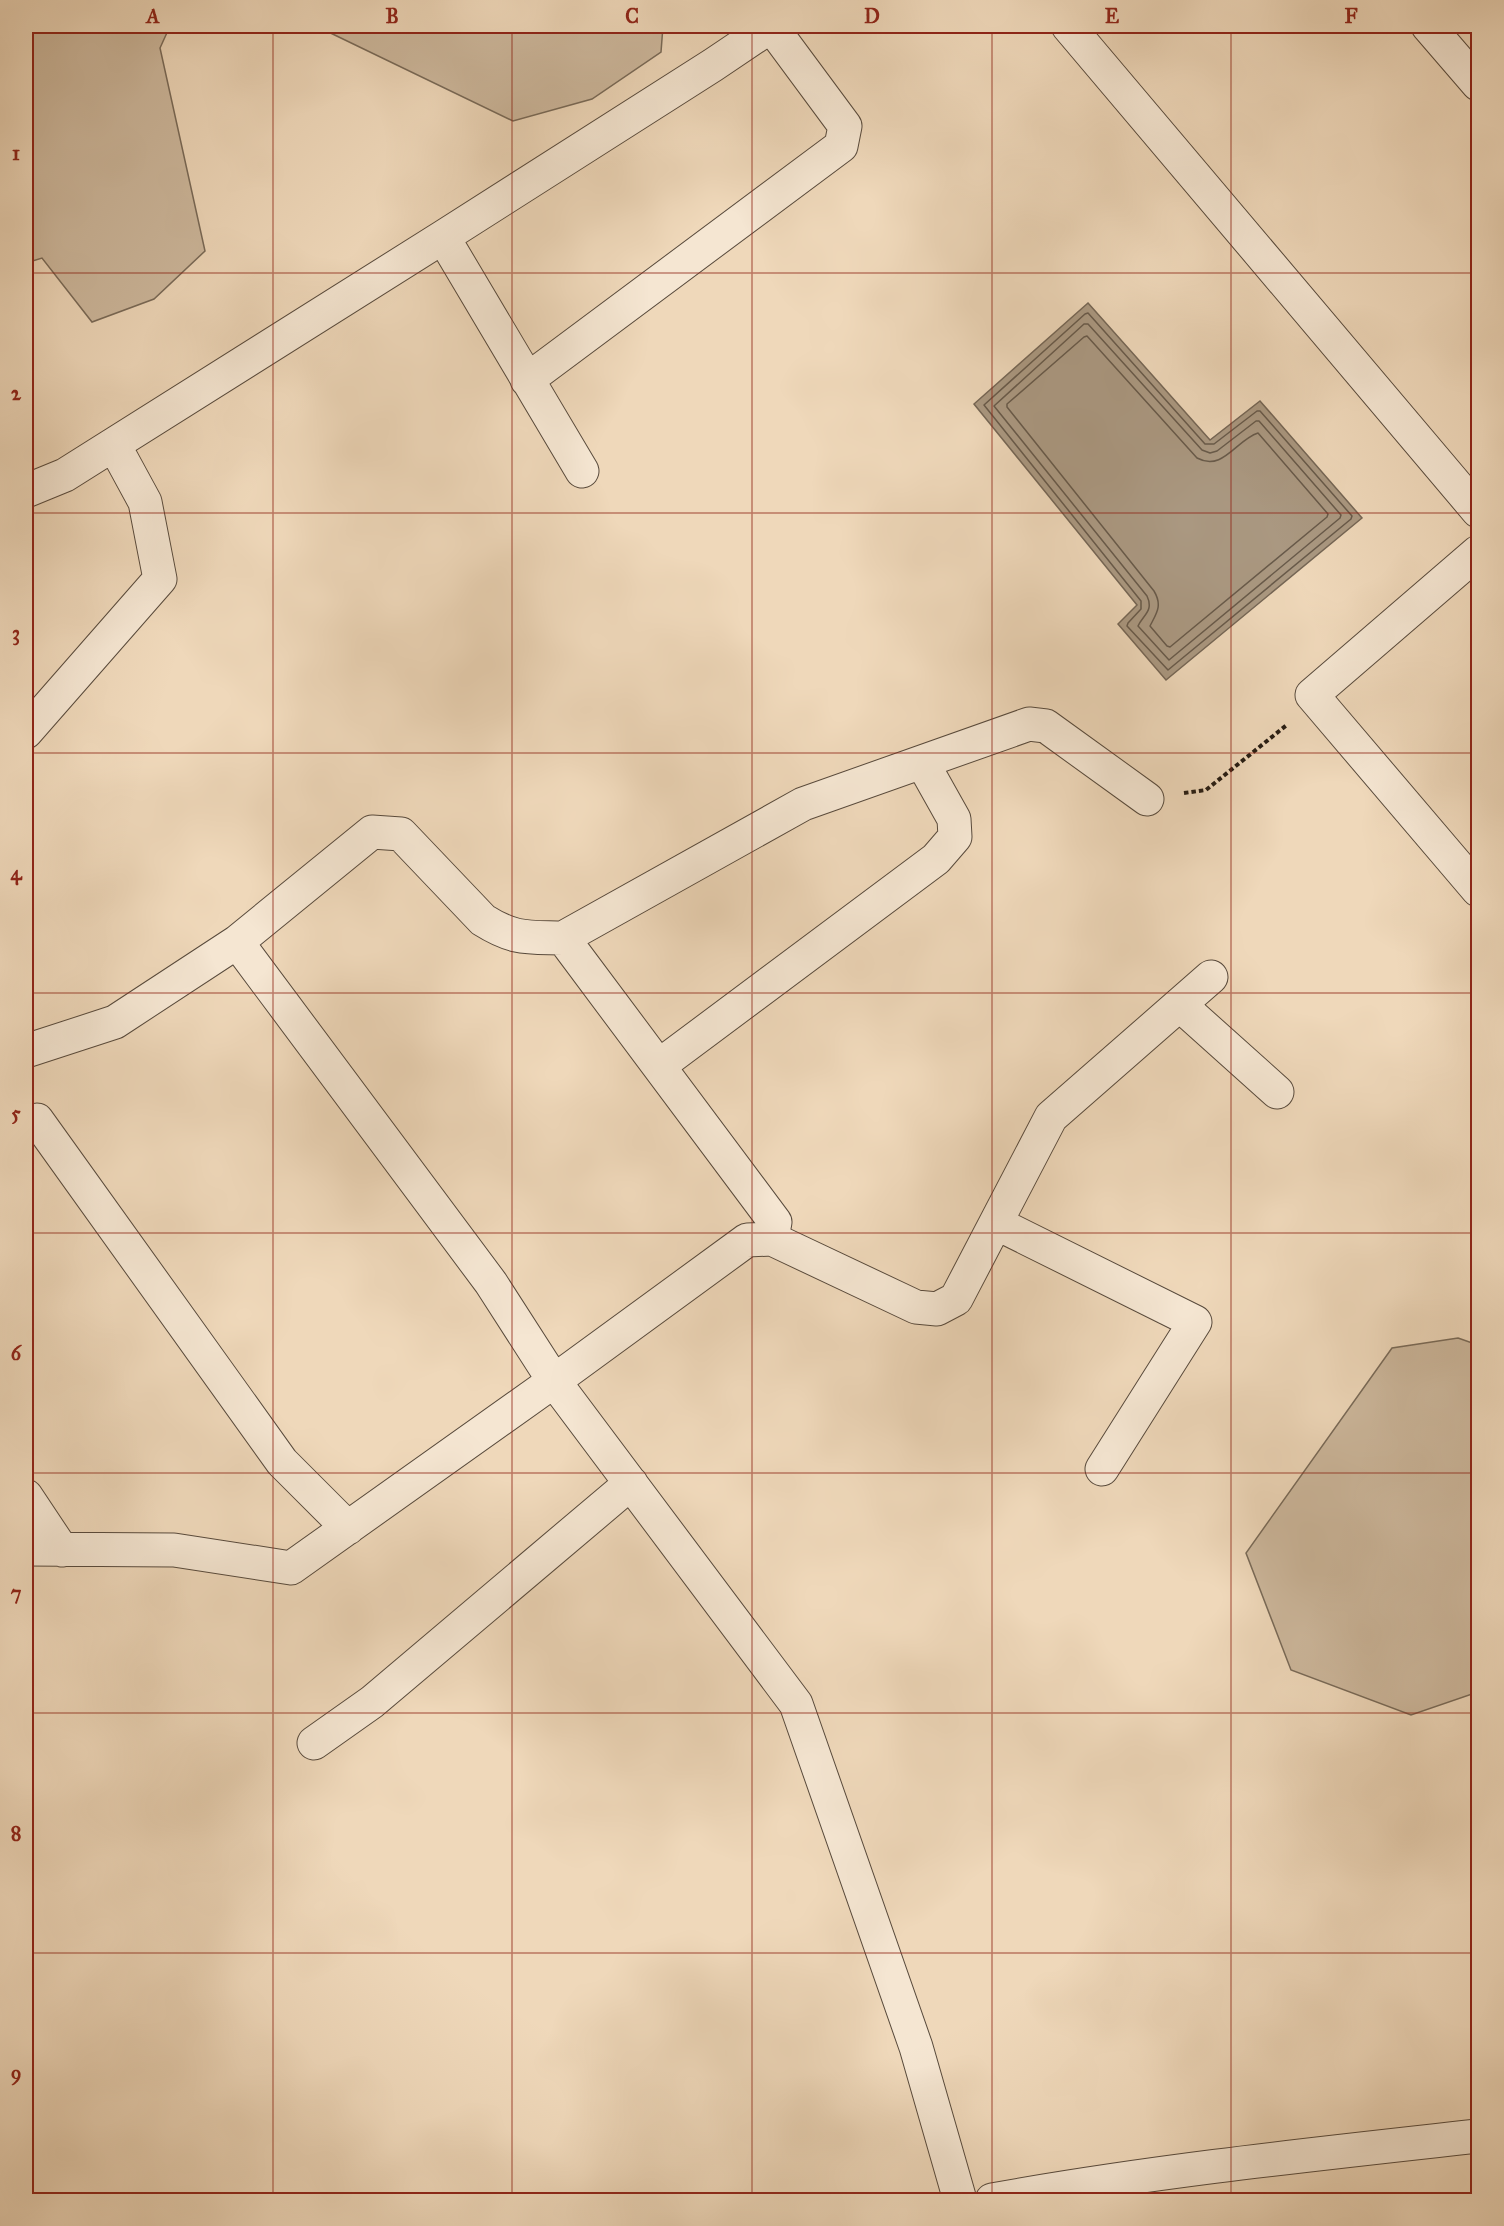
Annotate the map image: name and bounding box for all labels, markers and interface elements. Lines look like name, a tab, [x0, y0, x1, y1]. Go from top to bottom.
text: A	[144, 4, 160, 28]
text: B	[385, 4, 399, 28]
text: C	[625, 4, 639, 28]
text: D	[864, 4, 880, 28]
text: E	[1105, 4, 1120, 28]
text: F	[1344, 4, 1358, 28]
text: 1	[12, 141, 20, 165]
text: 2	[11, 381, 22, 405]
text: 3	[12, 621, 20, 646]
text: 4	[10, 861, 22, 886]
text: 5	[11, 1101, 21, 1125]
text: 6	[11, 1341, 23, 1365]
text: 7	[11, 1581, 22, 1605]
text: 8	[11, 1821, 21, 1845]
text: 9	[11, 2061, 21, 2086]

